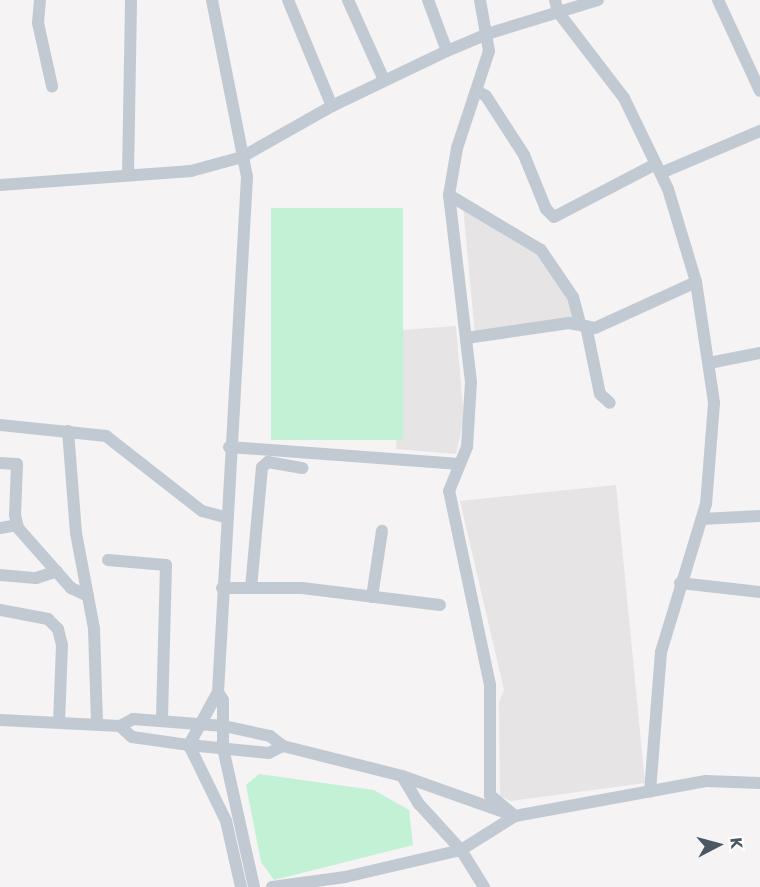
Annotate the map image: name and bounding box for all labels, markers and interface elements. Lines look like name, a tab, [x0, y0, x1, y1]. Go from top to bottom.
north arrow	[688, 815, 748, 875]
text: K	[724, 836, 748, 850]

